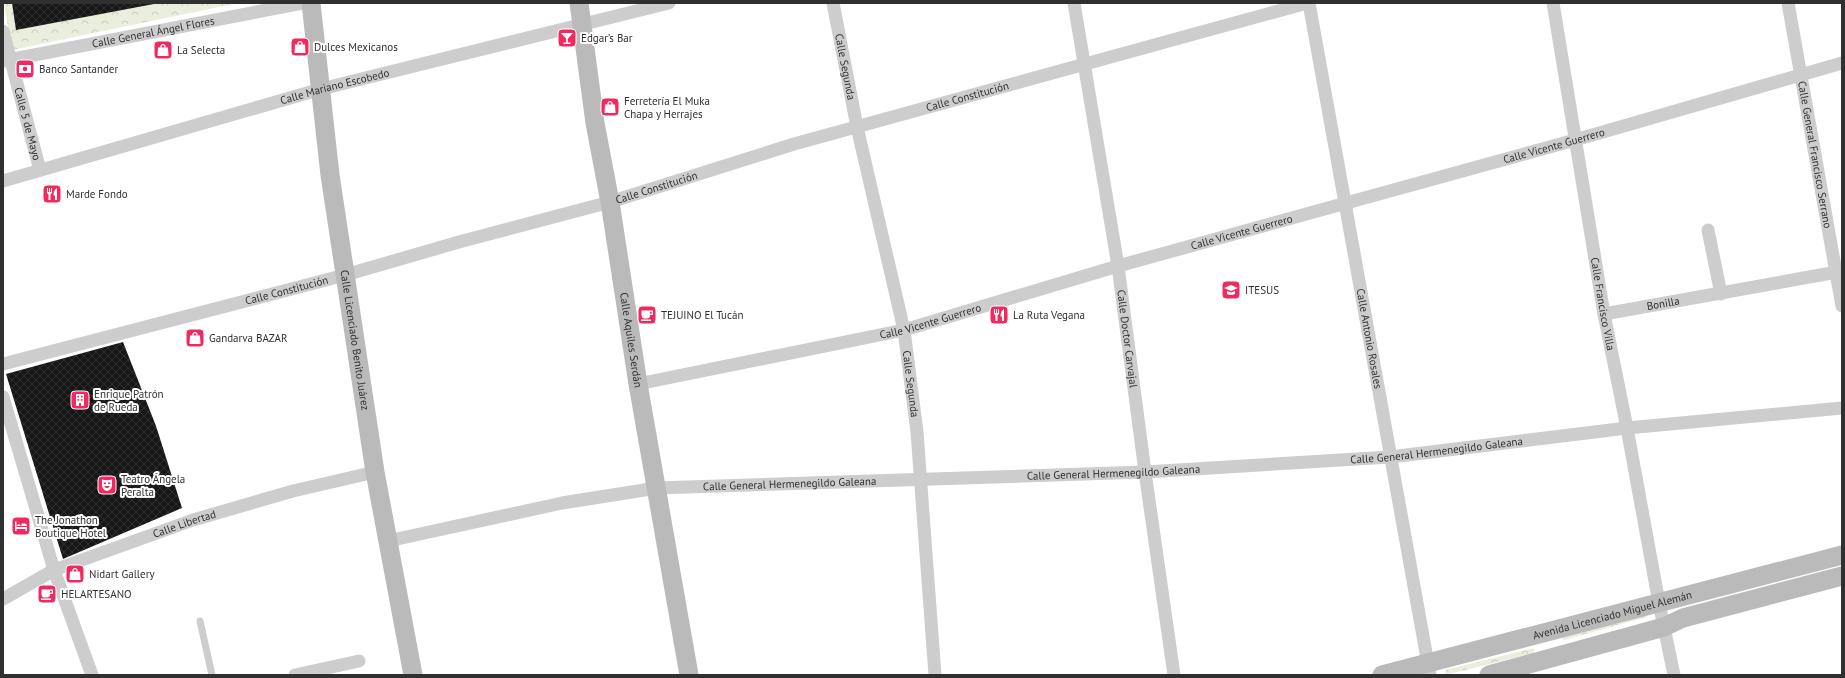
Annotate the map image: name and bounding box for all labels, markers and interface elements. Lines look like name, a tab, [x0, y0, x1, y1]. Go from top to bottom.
street label: Calle General Ángel Flores	[91, 13, 216, 51]
bar icon: Edgar’s Bar	[556, 27, 578, 49]
place label: Edgar’s Bar	[581, 31, 633, 45]
street label: Calle Segunda	[832, 33, 859, 101]
shop icon: Dulces Mexicanos	[289, 36, 311, 58]
shop icon: La Selecta	[152, 39, 174, 61]
place label: Dulces Mexicanos	[314, 40, 398, 54]
place label: La Selecta	[177, 43, 225, 57]
bank icon: Banco Santander	[14, 58, 36, 80]
place label: Banco Santander	[39, 62, 118, 76]
street label: Calle Mariano Escobedo	[279, 65, 391, 107]
street label: Calle Constitución	[924, 78, 1010, 114]
street label: Calle General Francisco Serrano	[1795, 80, 1835, 229]
street label: Calle 5 de Mayo	[11, 86, 44, 162]
place label: Ferretería El Muka Chapa y Herrajes	[624, 94, 710, 121]
shop icon: Ferretería El Muka Chapa y Herrajes	[599, 96, 621, 118]
street label: Calle Vicente Guerrero	[1502, 125, 1606, 166]
street label: Calle Constitución	[614, 168, 699, 207]
restaurant icon: Marde Fondo	[41, 183, 63, 205]
place label: Marde Fondo	[66, 187, 128, 201]
street label: Calle Vicente Guerrero	[1189, 211, 1294, 253]
street label: Calle Francisco Villa	[1588, 256, 1618, 352]
street label: Calle Licenciado Benito Juárez	[337, 269, 373, 411]
street label: Calle Constitución	[244, 273, 330, 308]
school or university icon: ITESUS	[1220, 279, 1242, 301]
place label: ITESUS	[1245, 283, 1279, 297]
street label: Calle Antonio Rosales	[1354, 287, 1385, 390]
street label: Calle Doctor Carvajal	[1114, 289, 1141, 389]
street label: Calle Aquiles Serdán	[617, 291, 646, 389]
street label: Bonilla	[1645, 294, 1681, 313]
street label: Calle Vicente Guerrero	[878, 300, 983, 342]
cafe icon: TEJUINO El Tucán	[636, 304, 658, 326]
restaurant icon: La Ruta Vegana	[988, 304, 1010, 326]
place label: TEJUINO El Tucán	[661, 308, 743, 322]
place label: La Ruta Vegana	[1013, 308, 1085, 322]
shop icon: Gandarva BAZAR	[184, 327, 206, 349]
place label: Gandarva BAZAR	[209, 331, 288, 345]
street label: Calle Segunda	[900, 350, 922, 418]
place label: Enrique Patrón de Rueda	[94, 387, 164, 414]
building icon: Enrique Patrón de Rueda	[69, 389, 91, 411]
street label: Calle General Hermenegildo Galeana	[1350, 434, 1524, 466]
street label: Calle General Hermenegildo Galeana	[1027, 462, 1201, 483]
place label: Teatro Ángela Peralta	[121, 472, 185, 499]
theatre icon: Teatro Ángela Peralta	[96, 474, 118, 496]
street label: Calle General Hermenegildo Galeana	[703, 474, 877, 493]
street label: Calle Libertad	[151, 507, 218, 541]
place label: The Jonathon Boutique Hotel	[35, 513, 107, 540]
hotel icon: The Jonathon Boutique Hotel	[10, 515, 32, 537]
shop icon: Nidart Gallery	[64, 563, 86, 585]
place label: Nidart Gallery	[89, 567, 155, 581]
cafe icon: HELARTESANO	[36, 583, 58, 605]
place label: HELARTESANO	[61, 587, 132, 601]
street label: Avenida Licenciado Miguel Alemán	[1531, 587, 1693, 642]

